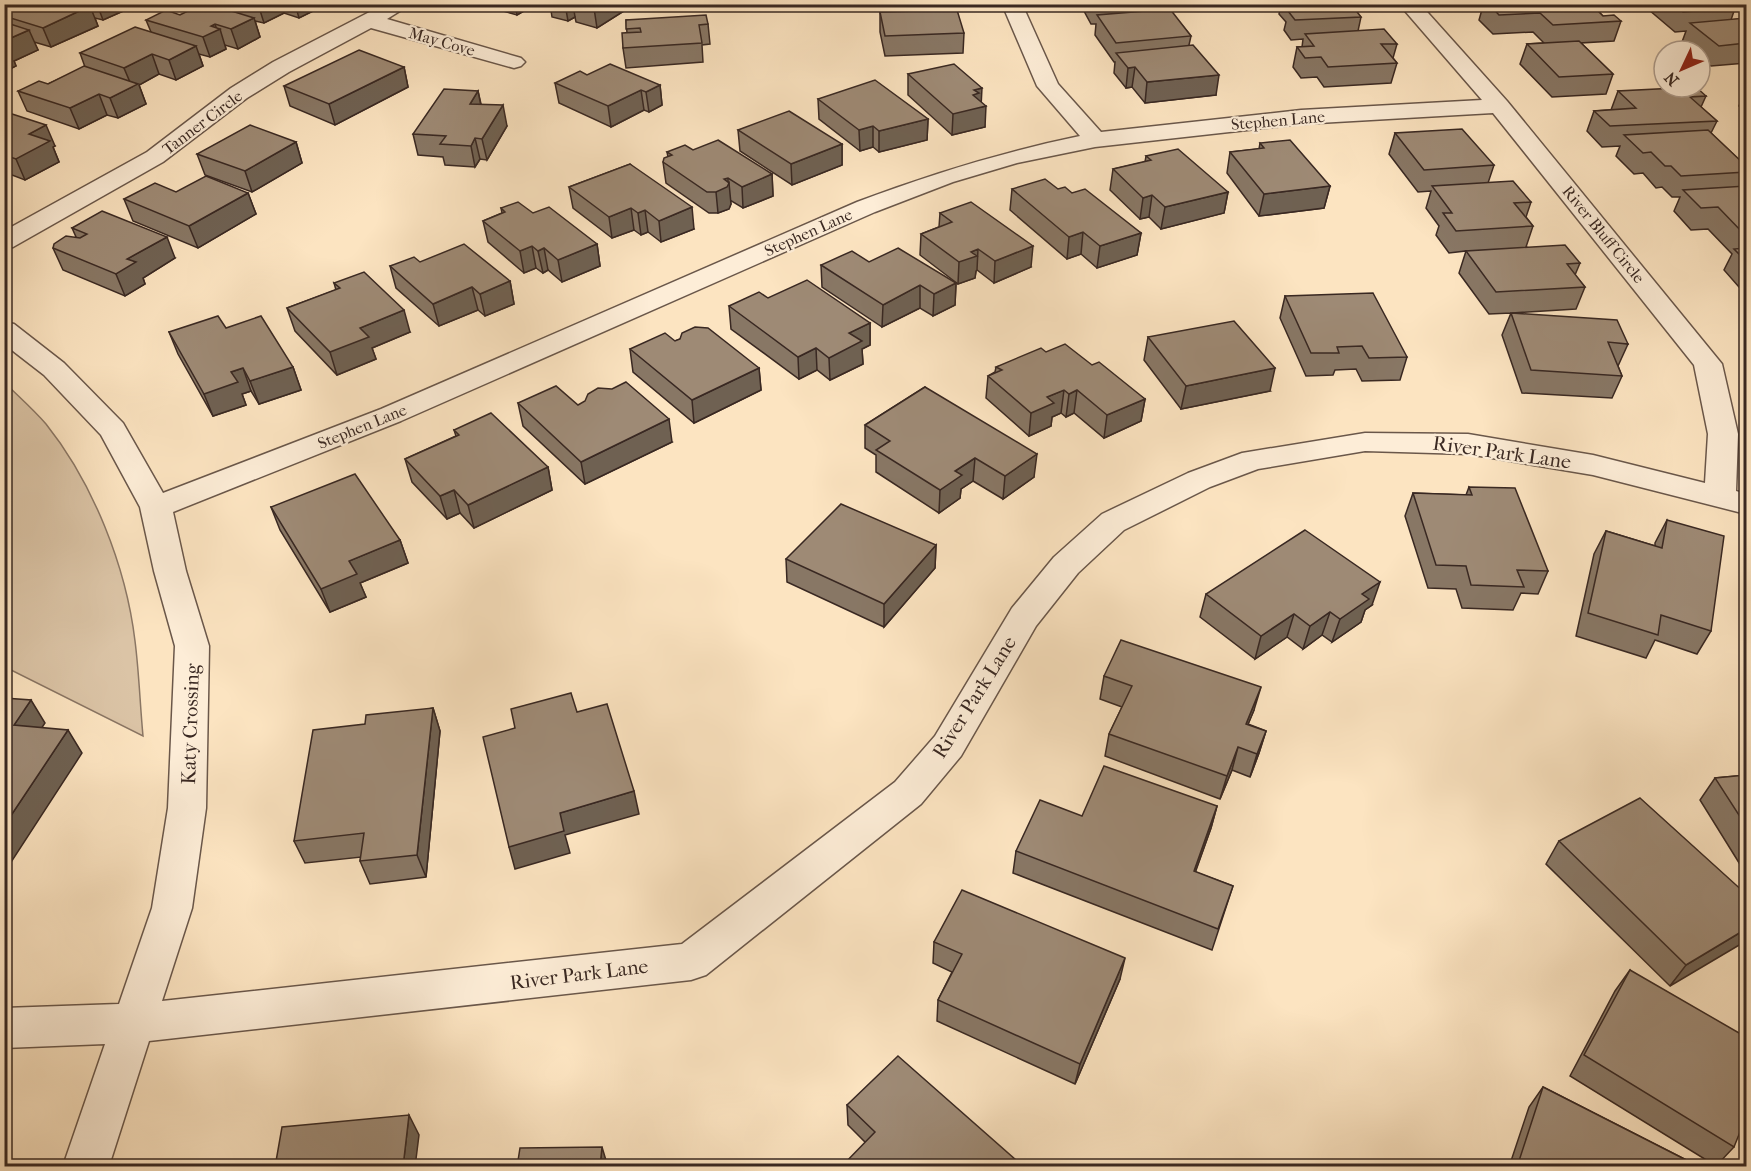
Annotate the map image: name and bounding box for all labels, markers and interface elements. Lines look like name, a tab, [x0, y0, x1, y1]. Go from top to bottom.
street label: May Cove	[407, 23, 477, 60]
north arrow	[1652, 39, 1712, 99]
text: N	[1660, 67, 1683, 90]
street label: Tanner Circle	[159, 86, 246, 159]
street label: Stephen Lane	[1230, 107, 1326, 134]
street label: River Bluff Circle	[1559, 182, 1649, 287]
street label: Stephen Lane	[761, 205, 855, 260]
street label: Stephen Lane	[315, 400, 409, 453]
street label: River Park Lane	[1431, 431, 1573, 474]
street label: River Park Lane	[928, 632, 1021, 762]
street label: Katy Crossing	[177, 663, 204, 785]
street label: River Park Lane	[509, 955, 650, 994]

